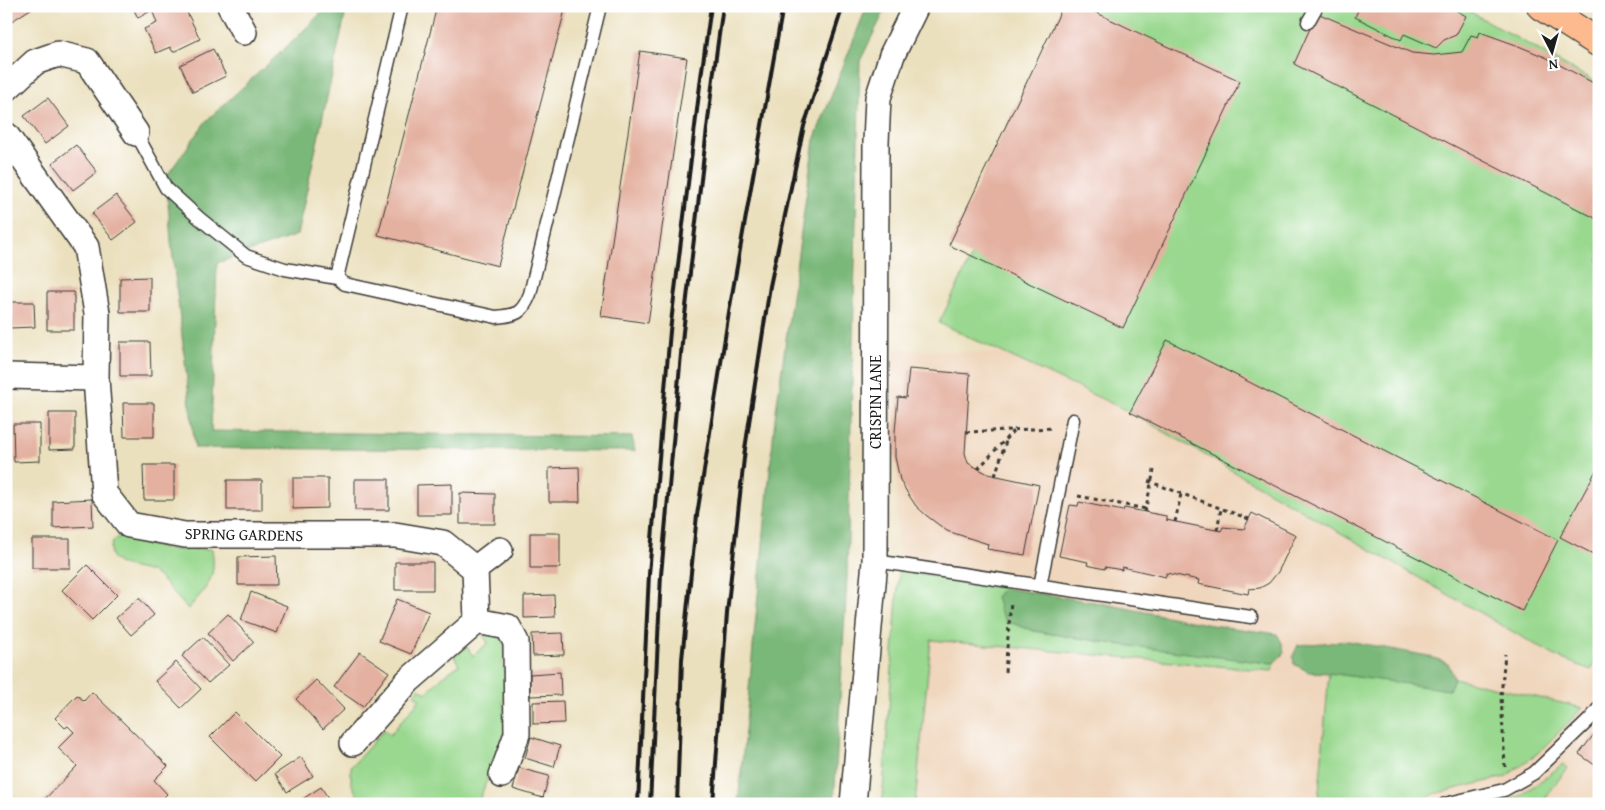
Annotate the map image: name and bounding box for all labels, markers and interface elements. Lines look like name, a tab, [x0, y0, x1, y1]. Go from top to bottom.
north arrow	[1528, 28, 1578, 78]
text: N	[1547, 54, 1559, 75]
street label: CRISPIN LANE	[863, 355, 887, 449]
street label: SPRING GARDENS	[185, 521, 304, 547]

